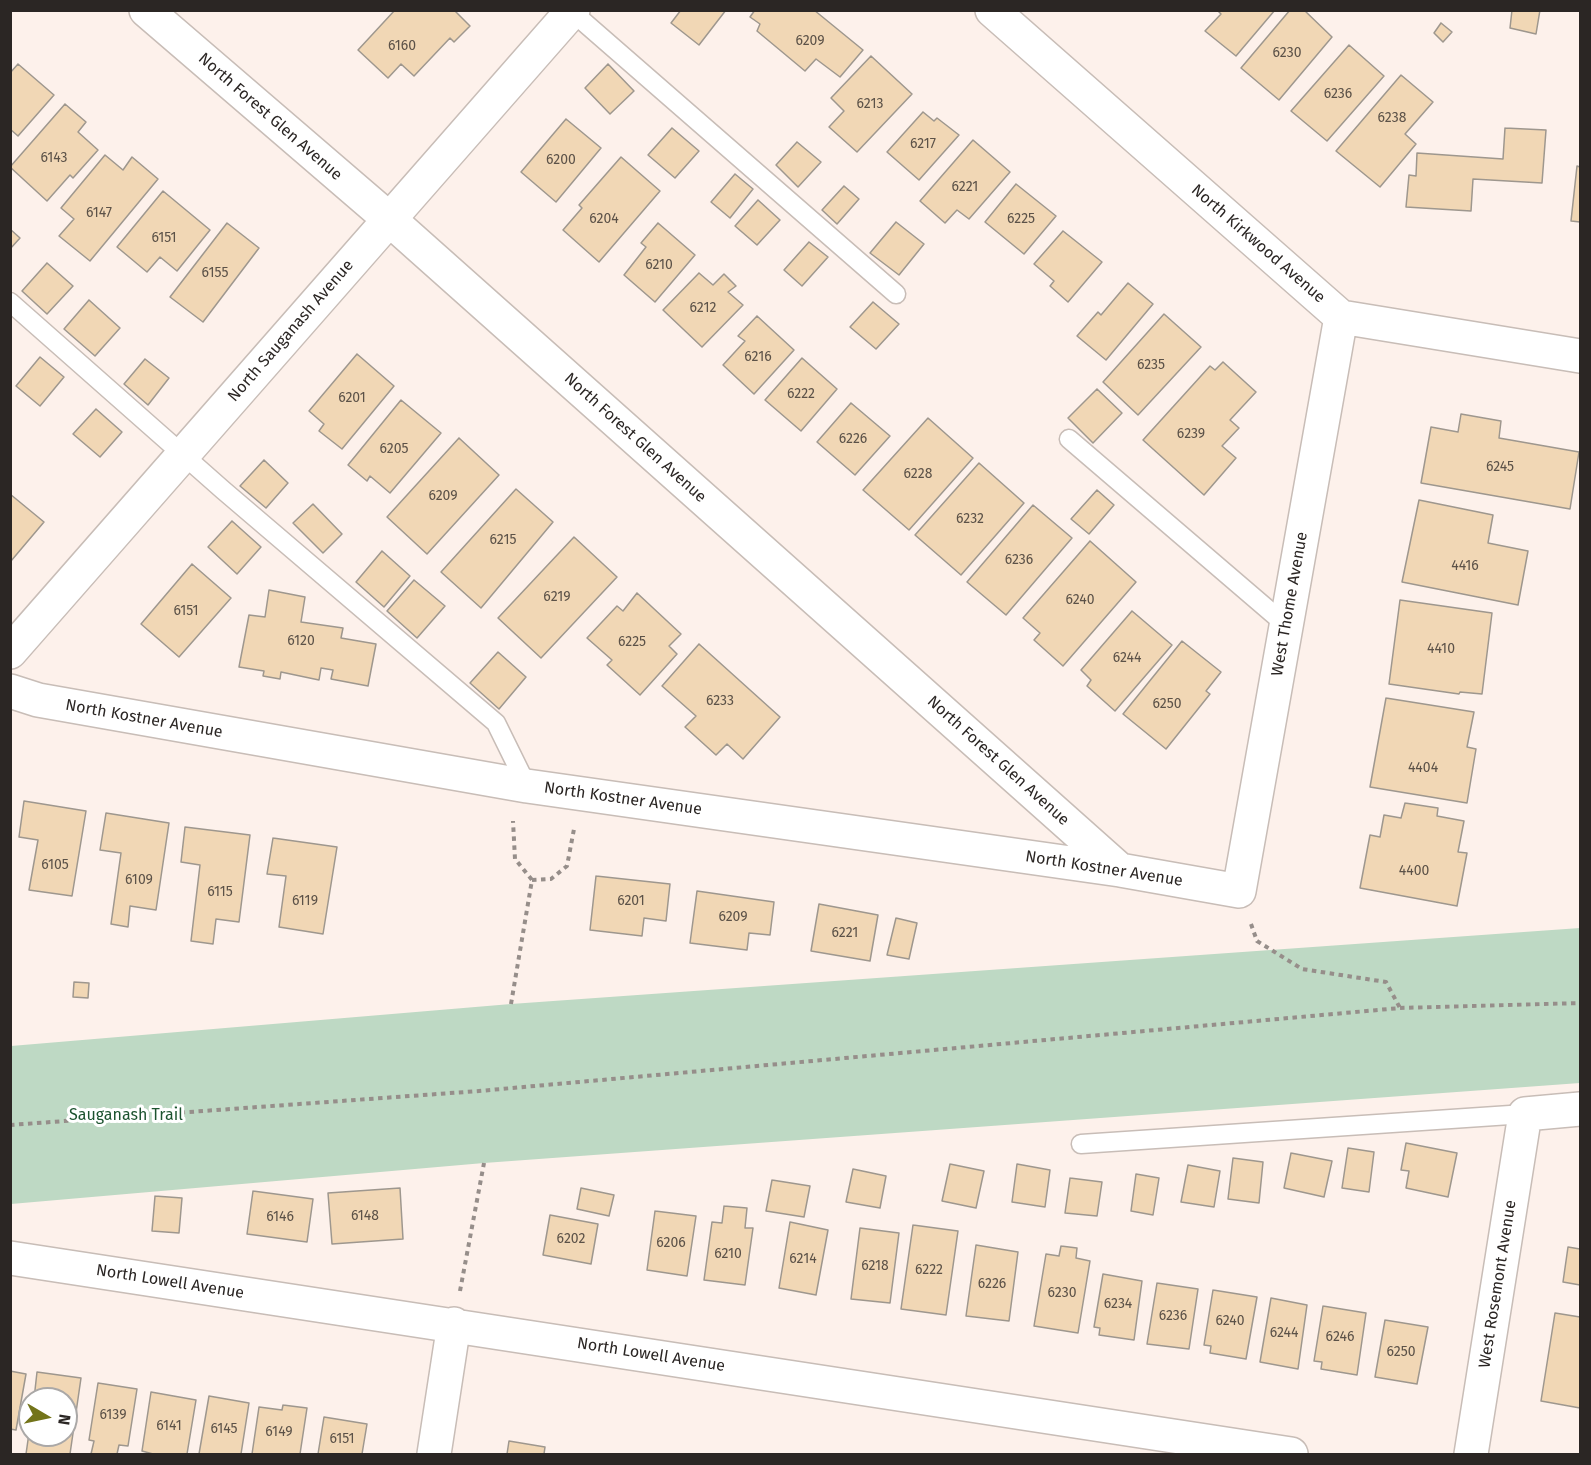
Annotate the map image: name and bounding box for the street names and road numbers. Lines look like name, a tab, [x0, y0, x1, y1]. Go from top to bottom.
street label: North Forest Glen Avenue	[194, 49, 346, 185]
street label: North Kirkwood Avenue	[1187, 181, 1329, 307]
street label: North Sauganash Avenue	[224, 256, 358, 406]
street label: North Forest Glen Avenue	[560, 369, 710, 507]
street label: West Thome Avenue	[1268, 530, 1312, 678]
street label: North Forest Glen Avenue	[923, 692, 1073, 830]
street label: North Kostner Avenue	[64, 696, 224, 742]
street label: North Kostner Avenue	[543, 778, 703, 820]
street label: North Kostner Avenue	[1024, 847, 1184, 891]
street label: West Rosemont Avenue	[1475, 1199, 1521, 1369]
street label: North Lowell Avenue	[95, 1261, 245, 1303]
street label: North Lowell Avenue	[576, 1334, 726, 1376]

